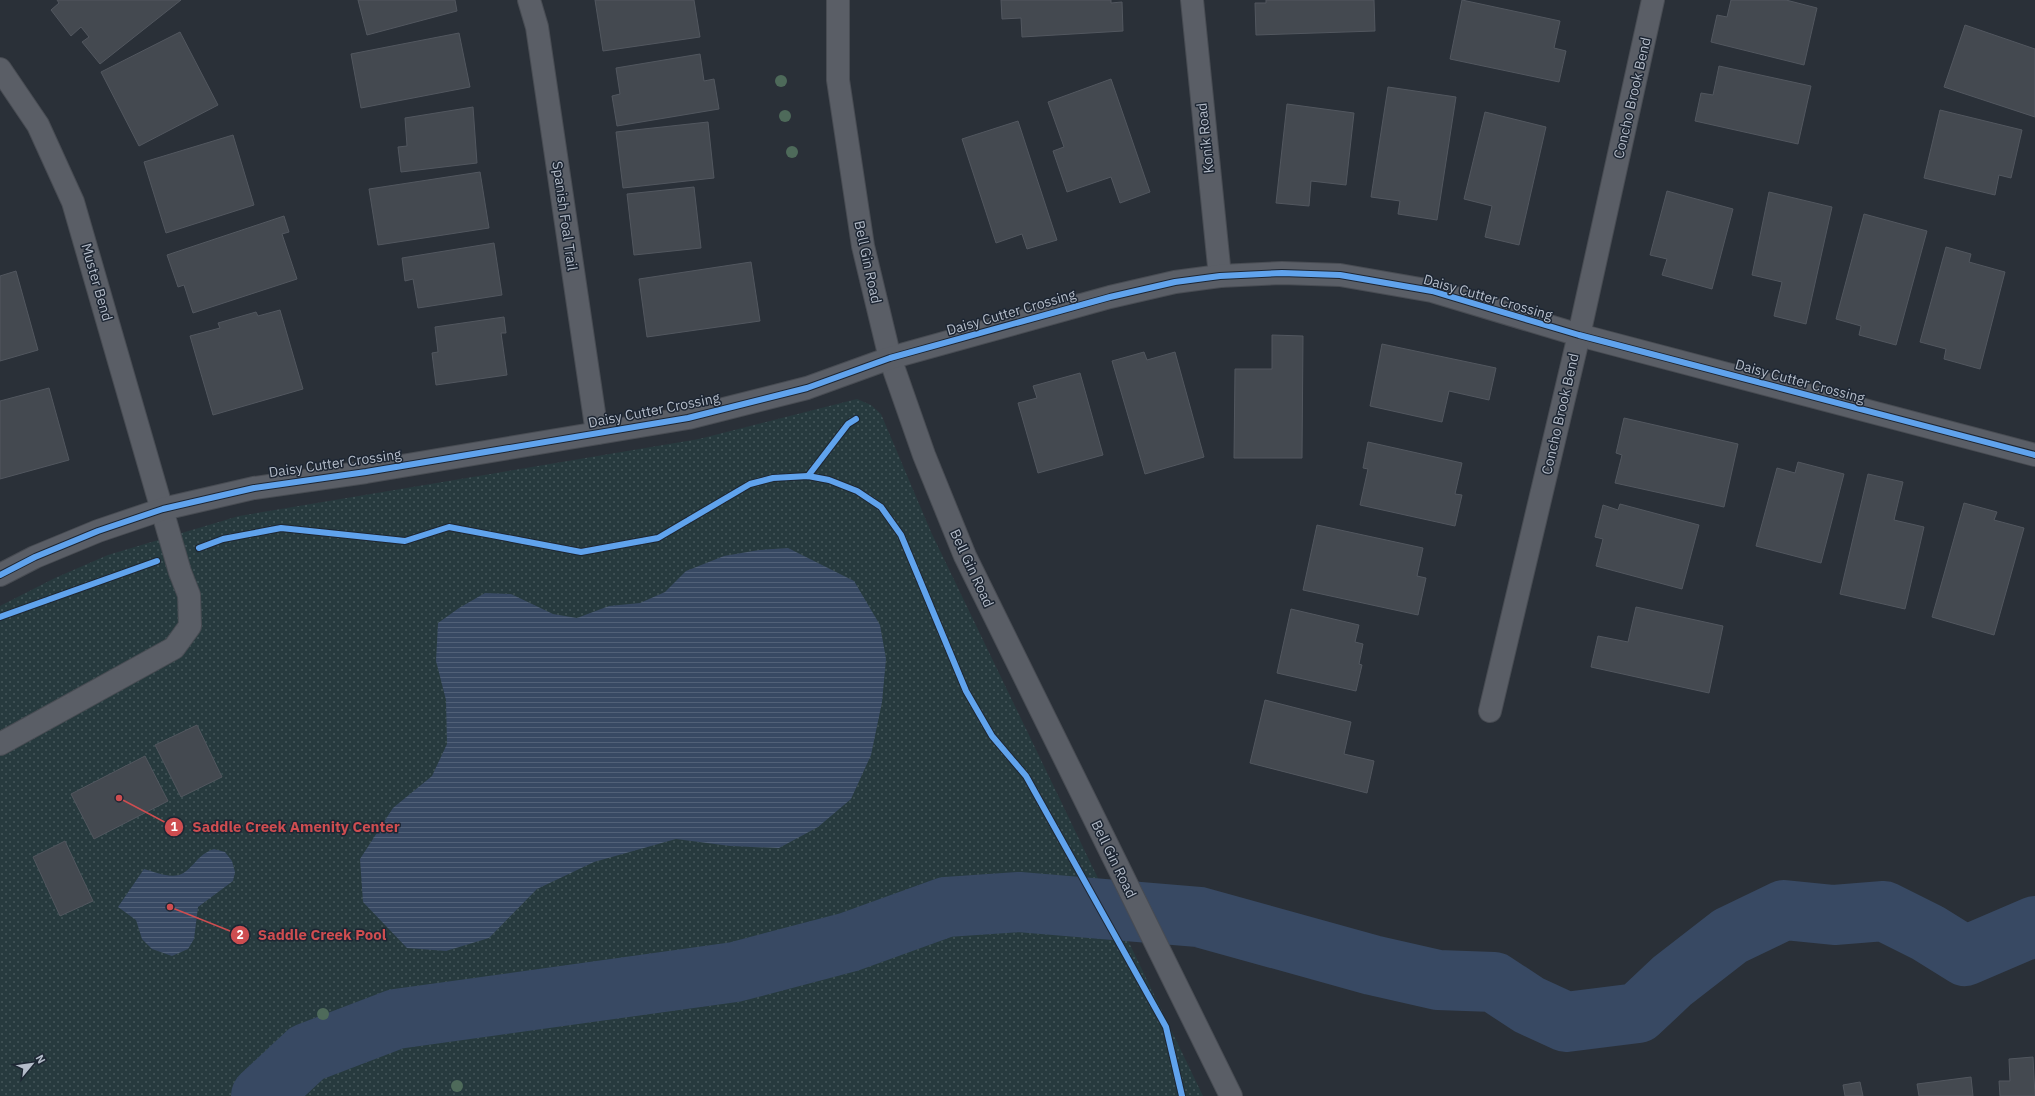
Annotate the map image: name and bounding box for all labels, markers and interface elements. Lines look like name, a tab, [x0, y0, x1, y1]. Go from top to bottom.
street label: Concho Brook Bend	[1609, 36, 1655, 160]
street label: Konik Road	[1192, 102, 1218, 174]
street label: Spanish Foal Trail	[548, 160, 582, 272]
street label: Bell Gin Road	[850, 219, 886, 305]
street label: Muster Bend	[77, 241, 117, 323]
street label: Daisy Cutter Crossing	[1421, 270, 1555, 324]
street label: Daisy Cutter Crossing	[944, 285, 1078, 339]
street label: Concho Brook Bend	[1537, 352, 1583, 476]
street label: Daisy Cutter Crossing	[1733, 355, 1867, 407]
street label: Daisy Cutter Crossing	[587, 388, 722, 432]
street label: Daisy Cutter Crossing	[268, 445, 403, 481]
street label: Bell Gin Road	[946, 526, 998, 610]
callout: Saddle Creek Amenity Center	[164, 814, 408, 841]
text: Saddle Creek Amenity Center	[192, 817, 400, 836]
street label: Bell Gin Road	[1087, 817, 1141, 901]
text: 1	[170, 819, 178, 834]
callout: Saddle Creek Pool	[230, 922, 394, 949]
text: Saddle Creek Pool	[258, 925, 387, 944]
text: 2	[236, 927, 244, 942]
north arrow	[12, 1044, 52, 1084]
text: N	[33, 1052, 49, 1066]

